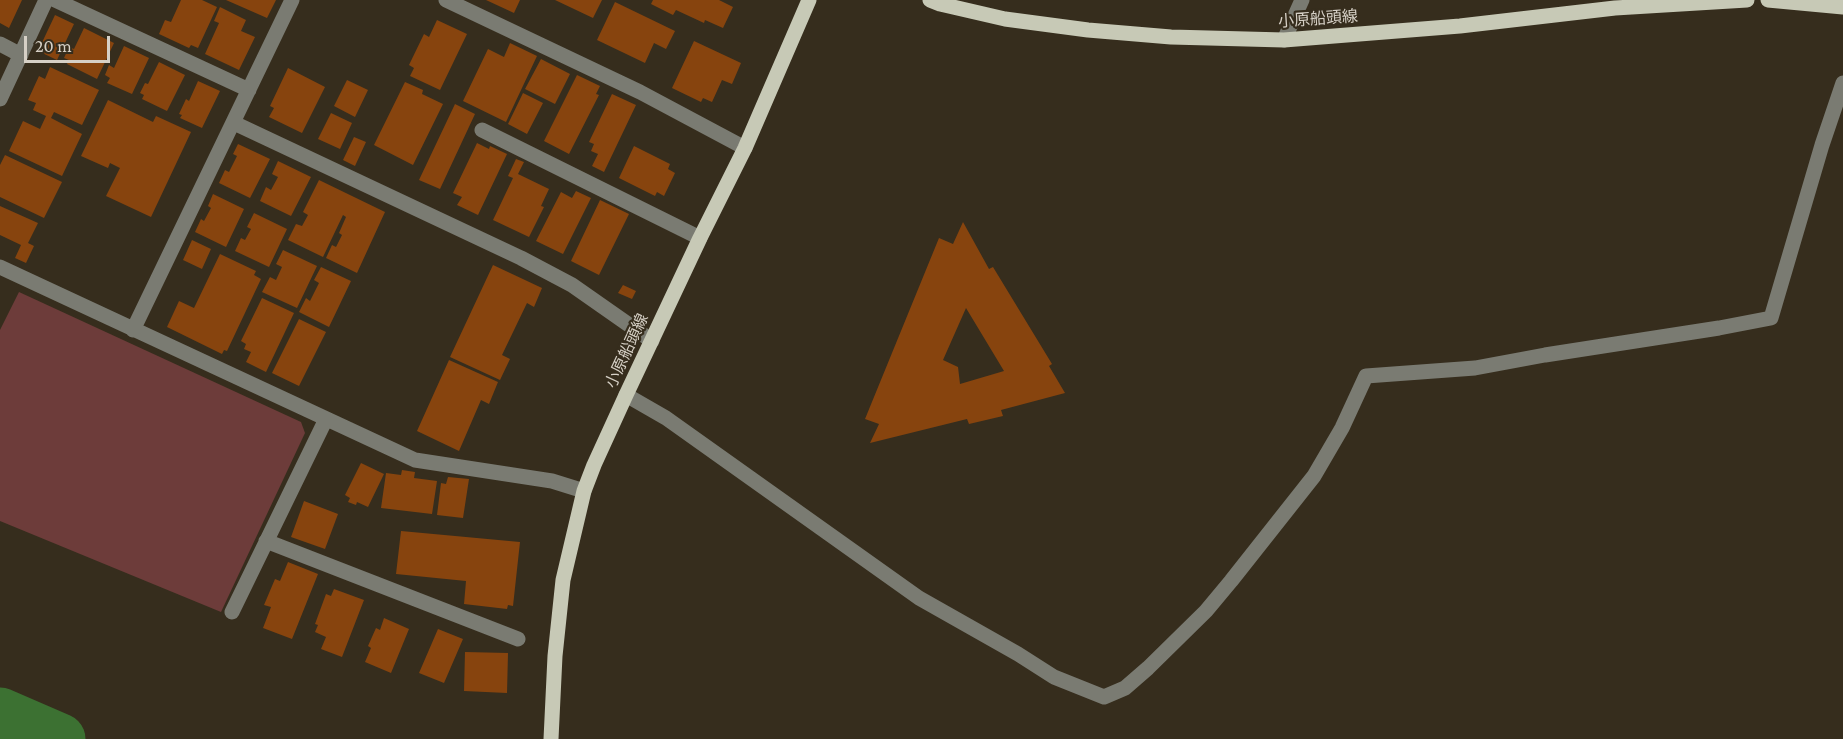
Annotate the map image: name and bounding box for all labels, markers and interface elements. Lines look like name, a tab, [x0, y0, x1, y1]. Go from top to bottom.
street label: 小原船頭線	[1277, 7, 1359, 31]
scale bar	[27, 24, 112, 62]
text: 20 m	[35, 36, 72, 56]
street label: 小原船頭線	[601, 311, 653, 391]

